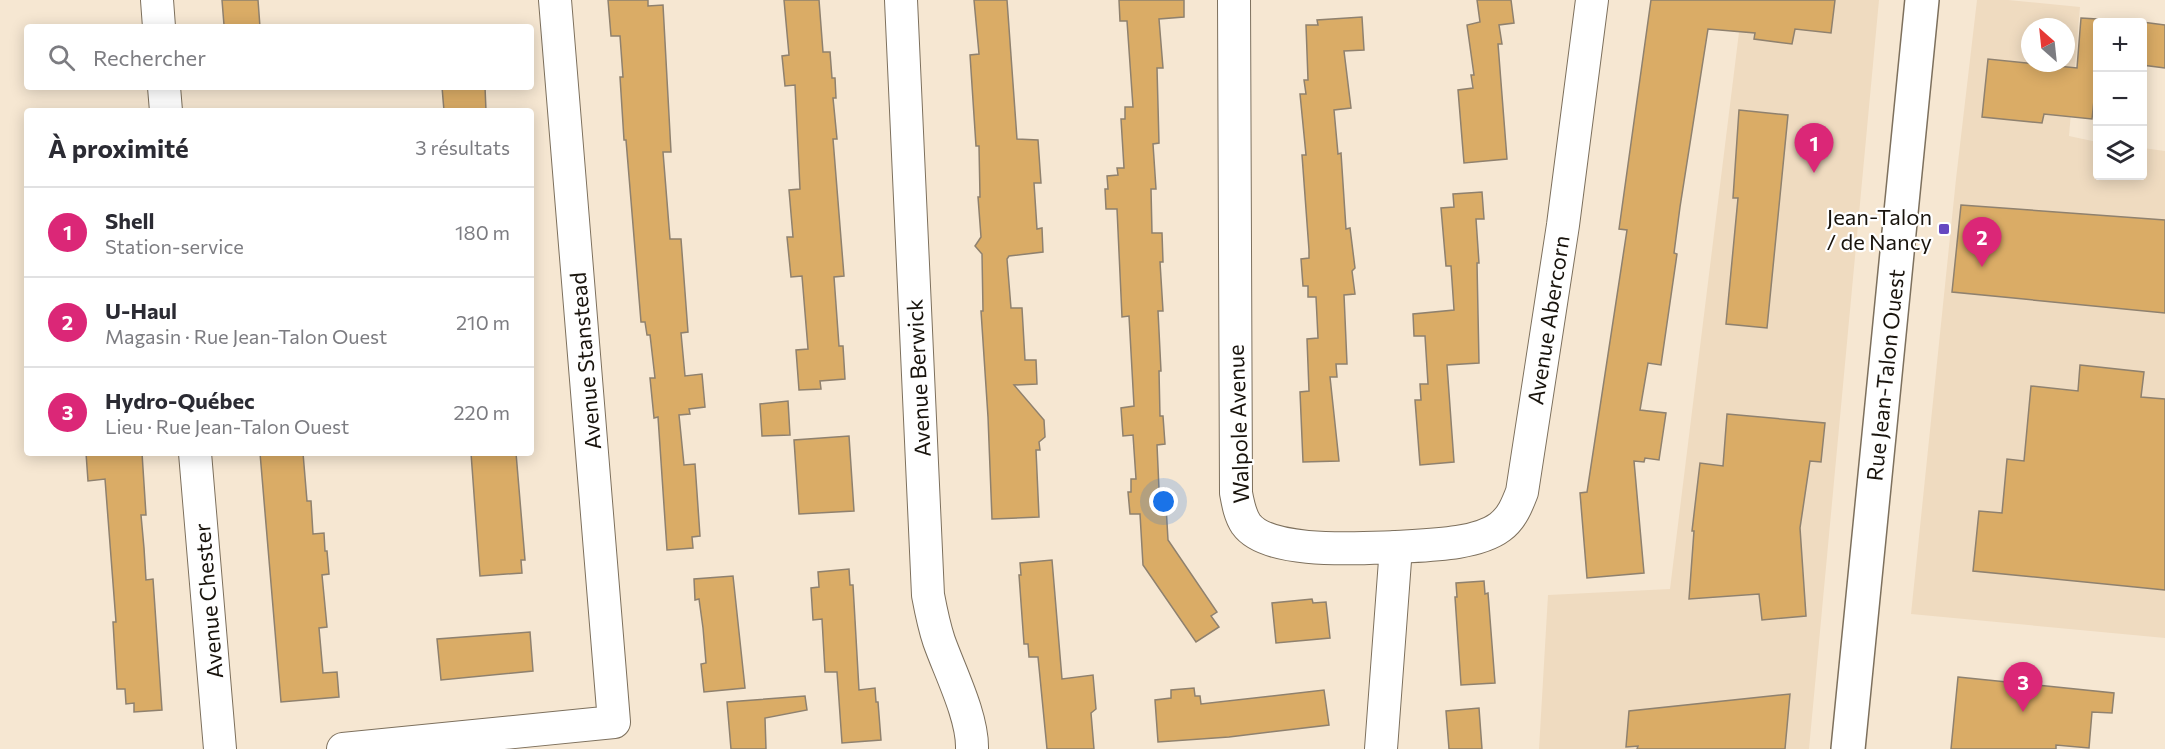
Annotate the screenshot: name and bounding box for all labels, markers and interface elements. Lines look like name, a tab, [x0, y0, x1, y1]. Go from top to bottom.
north arrow	[2021, 18, 2075, 72]
map controls	[2093, 18, 2147, 180]
button: +	[2093, 18, 2147, 72]
search box	[24, 24, 534, 90]
icon: search	[45, 41, 78, 74]
text: Rechercher	[93, 44, 206, 71]
button: −	[2093, 72, 2147, 126]
pin: 1	[1794, 124, 1834, 173]
button: layers	[2093, 126, 2147, 180]
text: À proximité	[48, 132, 189, 163]
text: 3 résultats	[415, 135, 510, 159]
place label: Jean-Talon / de Nancy	[1827, 203, 1932, 255]
text: Shell	[105, 207, 155, 234]
pin: 2	[1962, 218, 2002, 267]
text: 1	[63, 220, 72, 244]
text: 180 m	[455, 220, 510, 244]
marker: Jean-Talon / de Nancy	[1937, 222, 1951, 236]
street label: Avenue Abercorn	[1521, 233, 1575, 407]
text: Station-service	[105, 234, 244, 258]
street label: Rue Jean-Talon Ouest	[1860, 268, 1910, 482]
street label: Avenue Stanstead	[564, 271, 606, 451]
text: U-Haul	[105, 297, 177, 324]
street label: Avenue Berwick	[900, 298, 936, 458]
text: 2	[62, 310, 73, 334]
text: 210 m	[456, 310, 510, 334]
text: Magasin · Rue Jean-Talon Ouest	[105, 324, 387, 348]
street label: Walpole Avenue	[1222, 344, 1254, 504]
text: Hydro-Québec	[105, 387, 255, 414]
text: 3	[62, 400, 73, 424]
text: 220 m	[454, 400, 510, 424]
text: Lieu · Rue Jean-Talon Ouest	[105, 414, 349, 438]
your location	[1149, 487, 1178, 516]
street label: Avenue Chester	[188, 522, 228, 680]
pin: 3	[2004, 662, 2042, 712]

